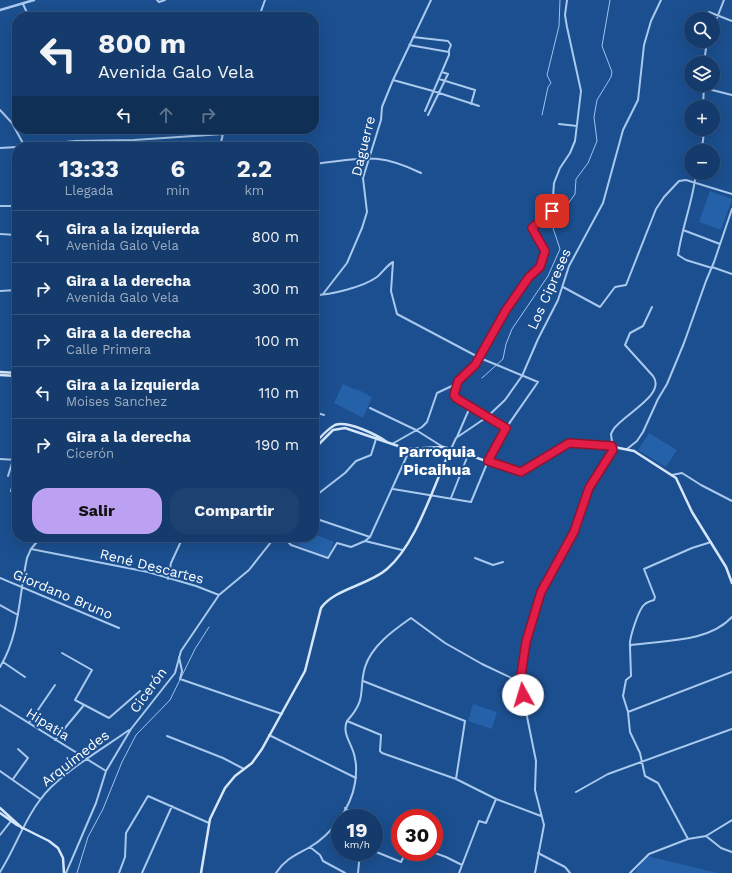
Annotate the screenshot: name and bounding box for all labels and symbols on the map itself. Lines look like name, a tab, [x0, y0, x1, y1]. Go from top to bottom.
street label: Daguerre	[348, 114, 378, 178]
pin	[535, 194, 569, 228]
street label: Los Cipreses	[524, 246, 574, 332]
district label: Parroquia Picaihua	[398, 442, 476, 479]
street label: René Descartes	[98, 545, 206, 587]
street label: Giordano Bruno	[11, 566, 115, 622]
street label: Cicerón	[126, 664, 170, 716]
position arrow	[502, 674, 544, 716]
street label: Hipatia	[23, 705, 73, 744]
street label: Arquímedes	[38, 727, 112, 789]
speed limit sign: 30	[391, 809, 443, 861]

